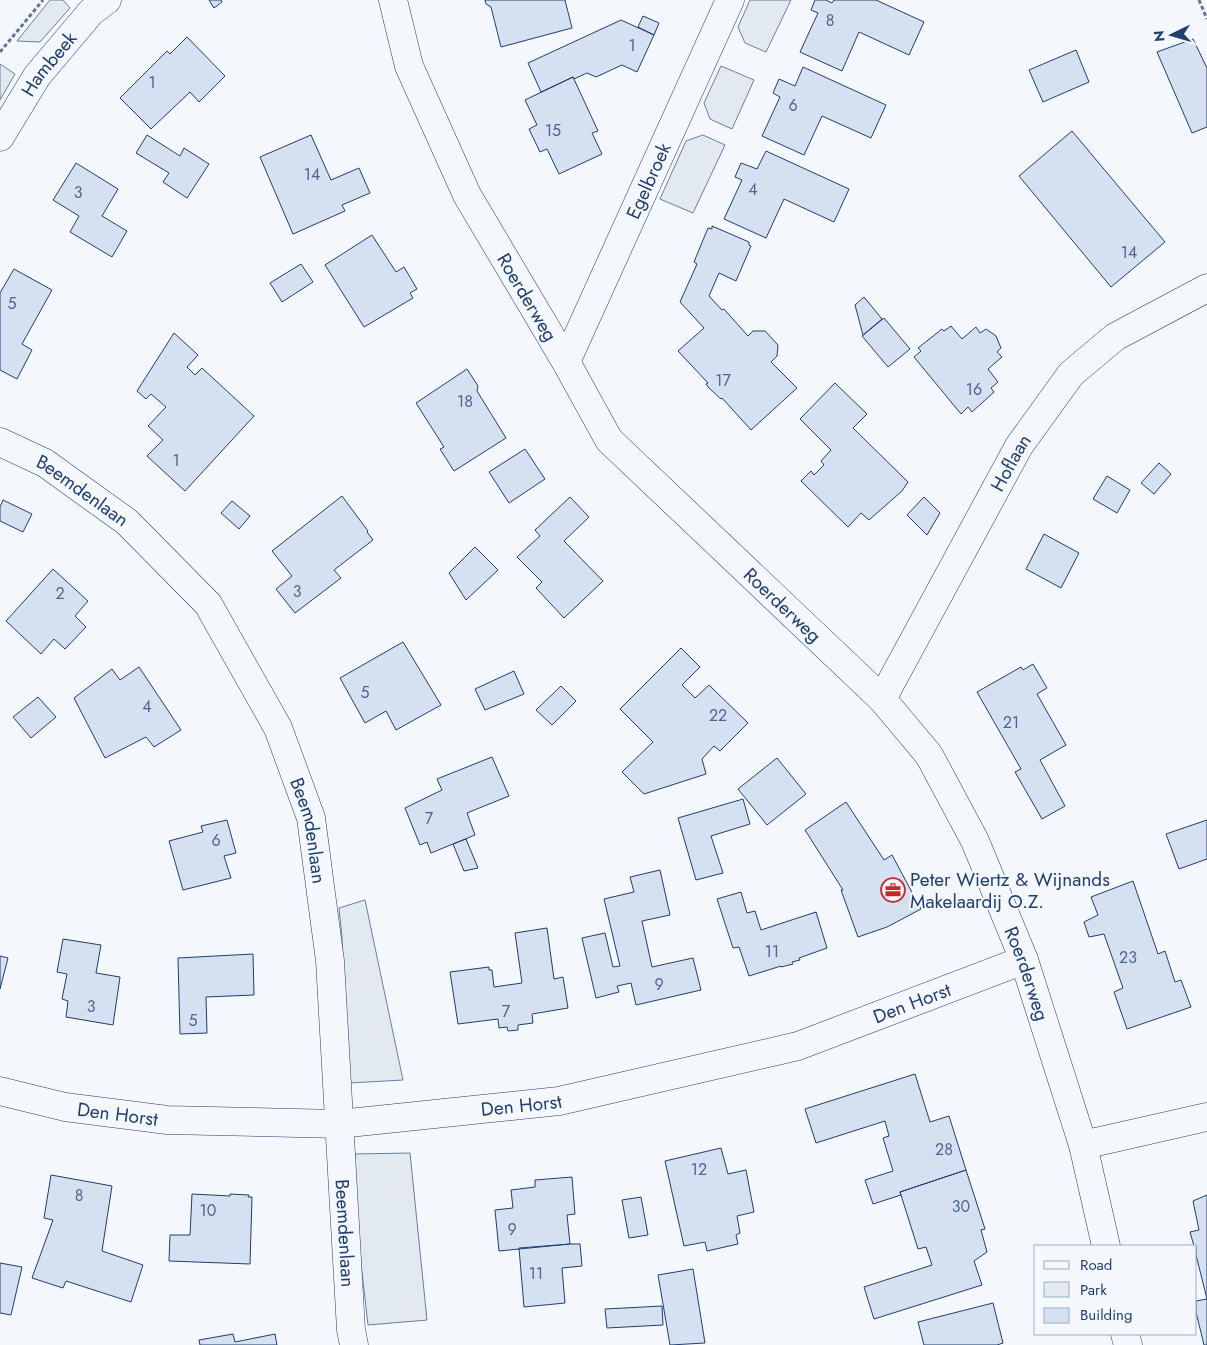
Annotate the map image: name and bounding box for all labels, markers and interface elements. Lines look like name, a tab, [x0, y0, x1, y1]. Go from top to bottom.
house number: 8	[826, 9, 834, 32]
north arrow	[1147, 10, 1197, 60]
street label: Hambeek	[14, 25, 83, 101]
text: N	[1149, 30, 1169, 43]
house number: 1	[628, 34, 636, 57]
house number: 1	[148, 71, 156, 94]
house number: 6	[788, 94, 798, 117]
house number: 15	[545, 119, 561, 142]
street label: Egelbroek	[619, 138, 677, 223]
house number: 14	[304, 163, 320, 186]
house number: 4	[748, 178, 758, 201]
house number: 3	[74, 181, 83, 204]
house number: 14	[1121, 241, 1137, 264]
street label: Roerderweg	[491, 248, 564, 346]
house number: 5	[7, 292, 17, 315]
house number: 17	[715, 369, 731, 392]
house number: 16	[966, 378, 982, 401]
house number: 18	[457, 390, 473, 413]
street label: Hoflaan	[983, 428, 1037, 496]
street label: Beemdenlaan	[32, 447, 134, 533]
house number: 1	[172, 449, 180, 472]
street label: Roerderweg	[738, 561, 828, 648]
house number: 3	[293, 580, 302, 603]
house number: 2	[55, 582, 65, 605]
house number: 5	[360, 681, 370, 704]
house number: 4	[142, 695, 152, 718]
house number: 22	[709, 704, 727, 727]
house number: 21	[1003, 711, 1019, 734]
street label: Beemdenlaan	[284, 774, 333, 885]
house number: 7	[425, 807, 434, 830]
house number: 6	[211, 829, 221, 852]
place label: Peter Wiertz & Wijnands Makelaardij O.Z.	[910, 866, 1110, 915]
office icon: Peter Wiertz & Wijnands Makelaardij O.Z.	[880, 877, 906, 903]
street label: Roerderweg	[998, 922, 1056, 1024]
house number: 11	[765, 940, 779, 963]
house number: 23	[1119, 946, 1137, 969]
house number: 9	[654, 973, 664, 996]
street label: Den Horst	[869, 976, 955, 1030]
house number: 3	[87, 995, 96, 1018]
house number: 7	[502, 1000, 511, 1023]
house number: 5	[188, 1009, 198, 1032]
street label: Den Horst	[479, 1087, 565, 1123]
street label: Den Horst	[76, 1095, 160, 1132]
house number: 28	[935, 1138, 953, 1161]
house number: 12	[691, 1158, 707, 1181]
street label: Beemdenlaan	[329, 1178, 362, 1288]
house number: 8	[75, 1184, 83, 1207]
house number: 30	[952, 1195, 970, 1218]
house number: 10	[200, 1199, 216, 1222]
house number: 9	[507, 1218, 517, 1241]
legend	[1034, 1245, 1197, 1335]
text: Road	[1080, 1254, 1112, 1276]
house number: 11	[529, 1262, 543, 1285]
text: Park	[1080, 1279, 1107, 1301]
text: Building	[1080, 1304, 1132, 1326]

